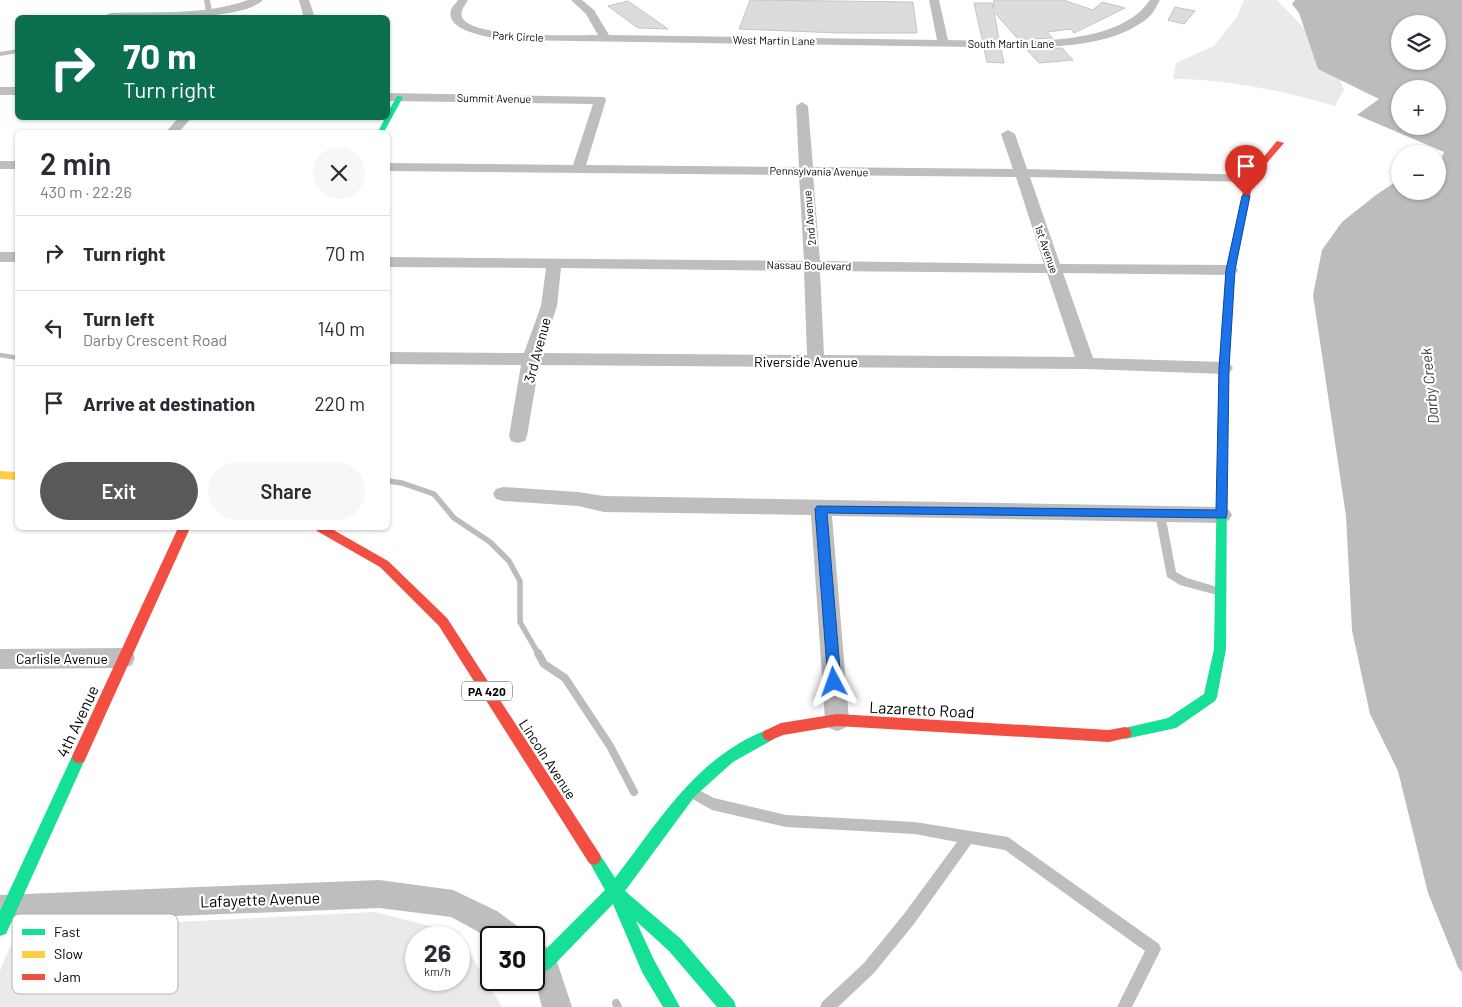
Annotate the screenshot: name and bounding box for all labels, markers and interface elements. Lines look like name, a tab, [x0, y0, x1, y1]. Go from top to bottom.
map controls	[1391, 15, 1446, 200]
button: layers	[1391, 15, 1446, 70]
street label: Park Circle	[492, 28, 544, 44]
street label: West Martin Lane	[733, 33, 816, 47]
text: 70 m	[123, 34, 197, 76]
icon: right	[40, 35, 105, 100]
street label: South Martin Lane	[968, 37, 1054, 50]
text: Turn right	[123, 76, 216, 102]
button: +	[1391, 80, 1446, 135]
street label: Summit Avenue	[457, 91, 531, 105]
text: 2 min	[40, 145, 111, 181]
pin	[1225, 145, 1267, 196]
button: −	[1391, 145, 1446, 200]
button: close	[313, 147, 365, 199]
icon: arrive	[1232, 152, 1260, 180]
street label: Pennsylvania Avenue	[769, 164, 869, 178]
text: 430 m · 22:26	[40, 182, 132, 201]
street label: 2nd Avenue	[800, 190, 818, 246]
street label: 1st Avenue	[1033, 223, 1061, 275]
icon: right	[40, 239, 68, 267]
text: Turn right	[83, 242, 165, 265]
text: 70 m	[326, 242, 365, 265]
street label: Nassau Boulevard	[766, 258, 852, 272]
text: Turn left	[83, 307, 154, 330]
icon: left	[40, 314, 68, 342]
street label: 3rd Avenue	[520, 315, 554, 385]
text: 140 m	[318, 317, 365, 340]
text: Darby Crescent Road	[83, 330, 227, 349]
water label: Darby Creek	[1416, 346, 1442, 425]
street label: Riverside Avenue	[754, 353, 858, 370]
icon: arrive	[40, 389, 68, 417]
text: Arrive at destination	[83, 392, 255, 415]
text: 220 m	[314, 392, 365, 415]
button: Exit	[40, 462, 198, 520]
button: Share	[208, 462, 365, 520]
street label: Carlisle Avenue	[16, 650, 108, 667]
position arrow	[807, 655, 859, 707]
road number: PA 420	[462, 681, 512, 700]
street label: 4th Avenue	[52, 682, 102, 760]
street label: Lazaretto Road	[869, 697, 975, 721]
street label: Lincoln Avenue	[516, 716, 580, 802]
street label: Lafayette Avenue	[200, 887, 320, 911]
legend	[12, 914, 178, 994]
text: Fast	[54, 923, 80, 940]
speed limit sign: 30	[480, 926, 545, 991]
text: 26	[424, 937, 451, 967]
text: Slow	[54, 945, 83, 962]
text: km/h	[424, 964, 451, 978]
text: Jam	[54, 968, 81, 985]

